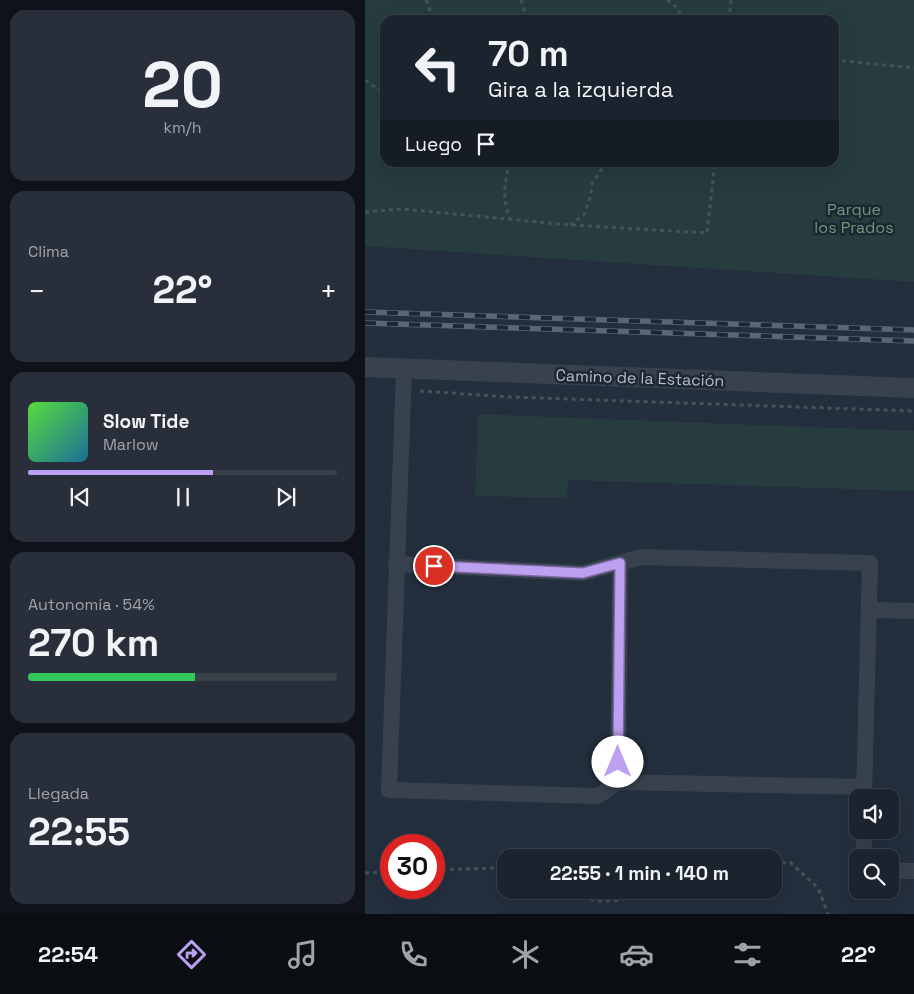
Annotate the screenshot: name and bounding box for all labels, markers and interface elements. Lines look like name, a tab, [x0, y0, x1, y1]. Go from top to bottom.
text: 70 m	[488, 32, 569, 76]
icon: left	[405, 35, 470, 100]
text: 20	[142, 43, 223, 126]
text: Gira a la izquierda	[488, 75, 673, 103]
text: km/h	[163, 117, 202, 138]
icon: arrive	[472, 130, 500, 158]
text: Luego	[405, 132, 462, 157]
park label: Parque los Prados	[814, 199, 894, 238]
text: Clima	[28, 241, 69, 262]
text: 22°	[152, 266, 213, 314]
text: −	[28, 273, 45, 309]
text: +	[320, 273, 337, 309]
street label: Camino de la Estación	[555, 365, 725, 391]
text: Slow Tide	[103, 409, 189, 434]
text: Marlow	[103, 434, 159, 455]
icon: previous	[66, 483, 94, 511]
icon: pause	[169, 483, 197, 511]
icon: next	[272, 483, 300, 511]
pin	[413, 545, 455, 587]
icon: arrive	[420, 552, 448, 580]
text: Autonomía · 54%	[28, 594, 155, 615]
text: 270 km	[28, 619, 159, 667]
position arrow	[591, 735, 643, 787]
text: Llegada	[28, 783, 89, 804]
map controls	[849, 789, 899, 899]
button: sound	[849, 789, 899, 839]
text: 22:55	[28, 808, 130, 856]
speed limit sign: 30	[380, 834, 445, 899]
button: search	[849, 849, 899, 899]
text: 22:55 · 1 min · 140 m	[550, 861, 729, 886]
icon: directions	[174, 937, 209, 972]
icon: music	[285, 937, 320, 972]
icon: phone	[396, 937, 431, 972]
icon: climate	[508, 937, 543, 972]
icon: car	[619, 937, 654, 972]
icon: filters	[730, 937, 765, 972]
text: 22:54	[38, 940, 98, 968]
text: 22°	[841, 940, 876, 968]

